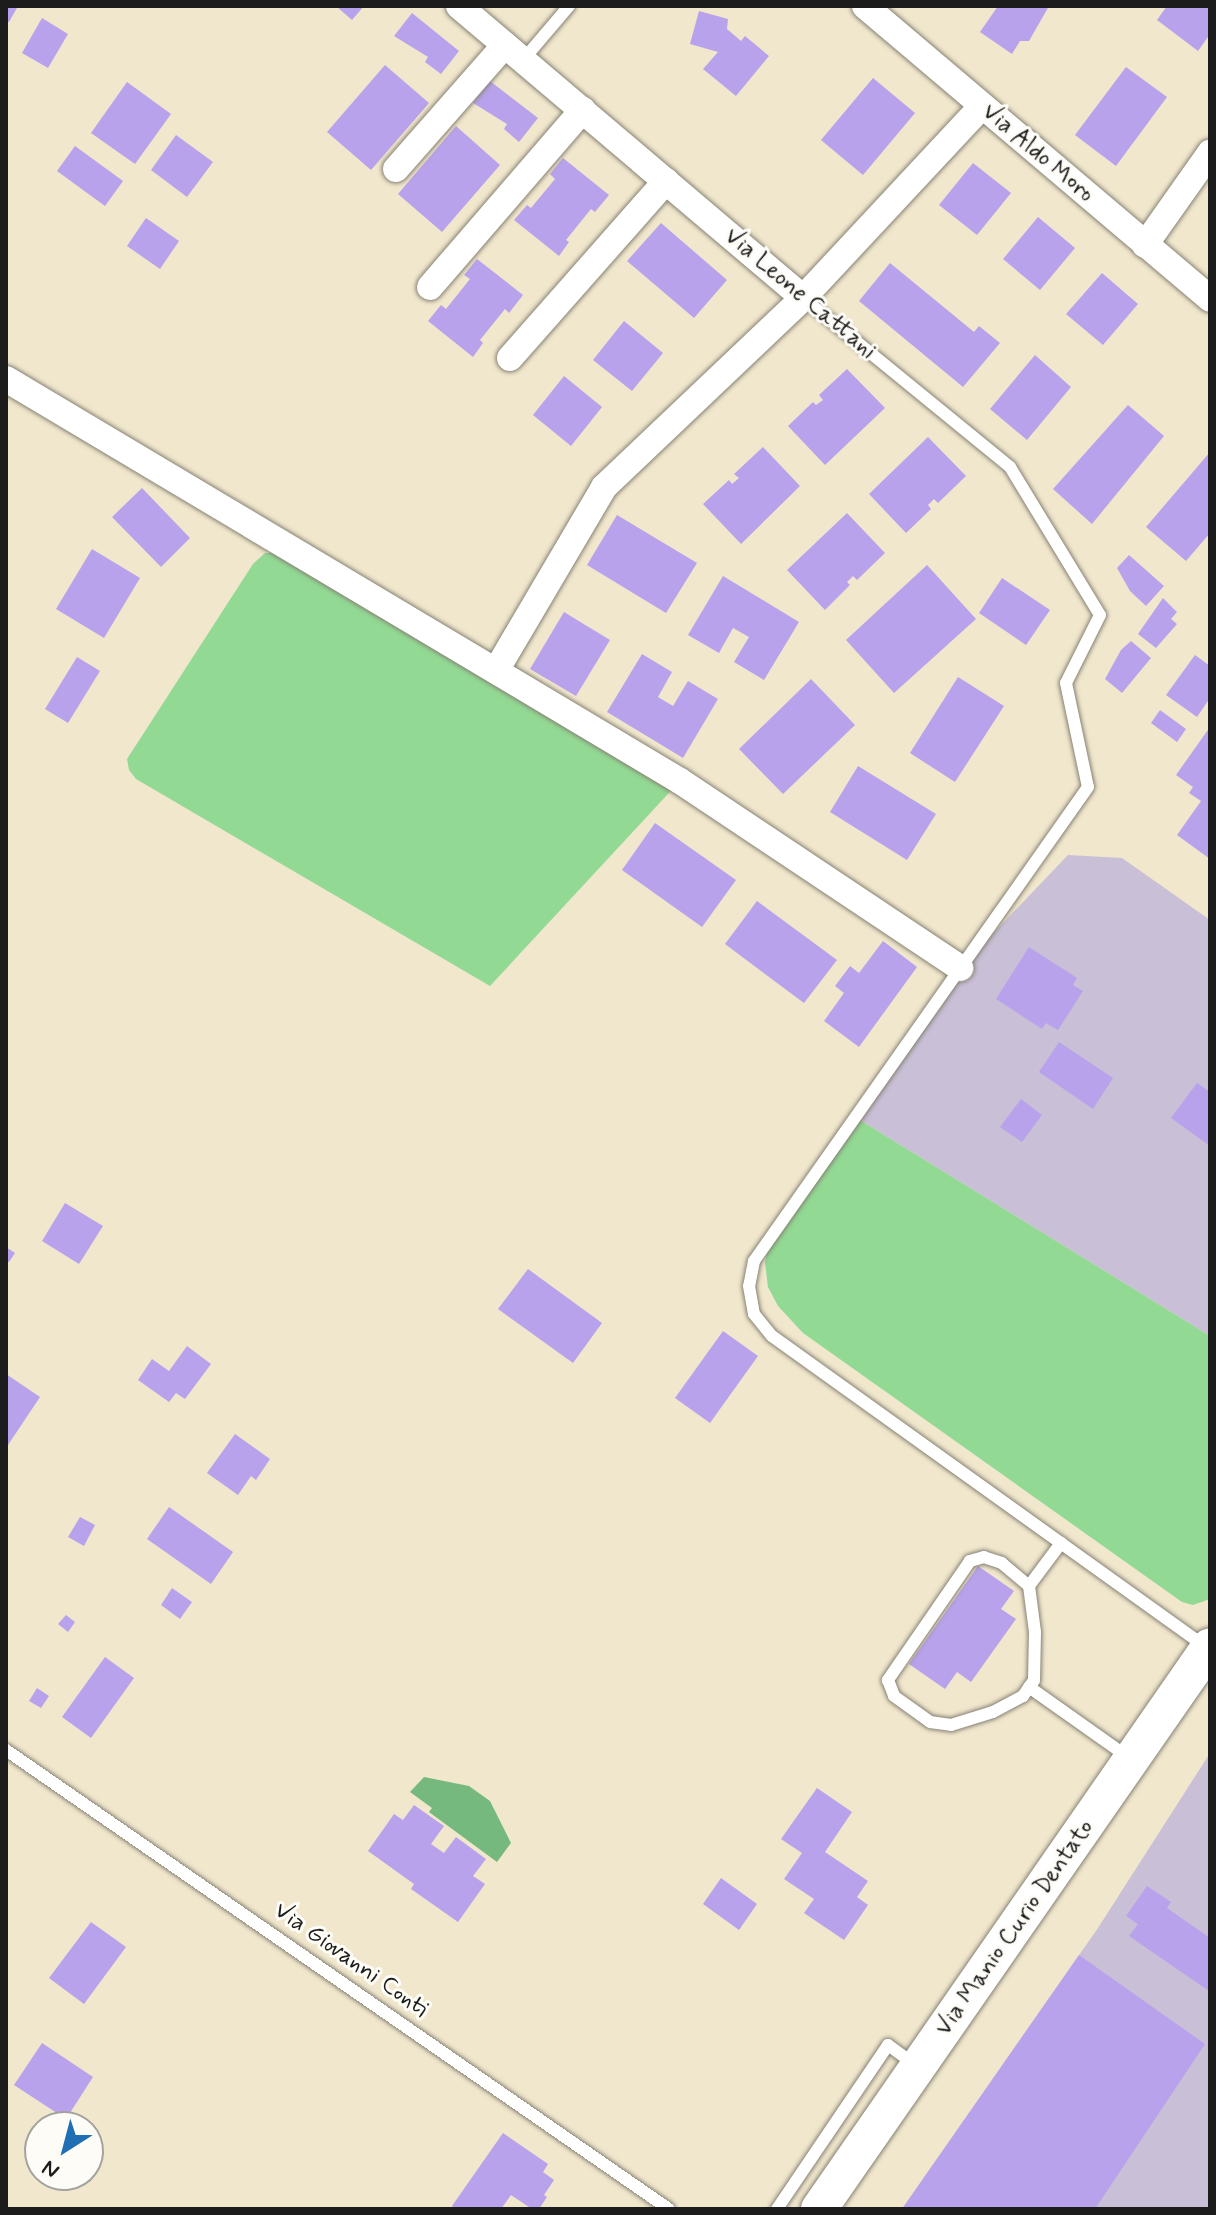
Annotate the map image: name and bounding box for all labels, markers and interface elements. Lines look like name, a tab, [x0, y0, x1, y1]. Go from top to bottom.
street label: Via Aldo Moro	[975, 97, 1101, 209]
street label: Via Leone Cattani	[718, 222, 882, 366]
street label: Via Manio Curio Dentato	[931, 1817, 1099, 2039]
street label: Via Giovanni Conti	[267, 1895, 435, 2025]
north arrow	[24, 2111, 104, 2191]
text: N	[37, 2153, 65, 2184]

